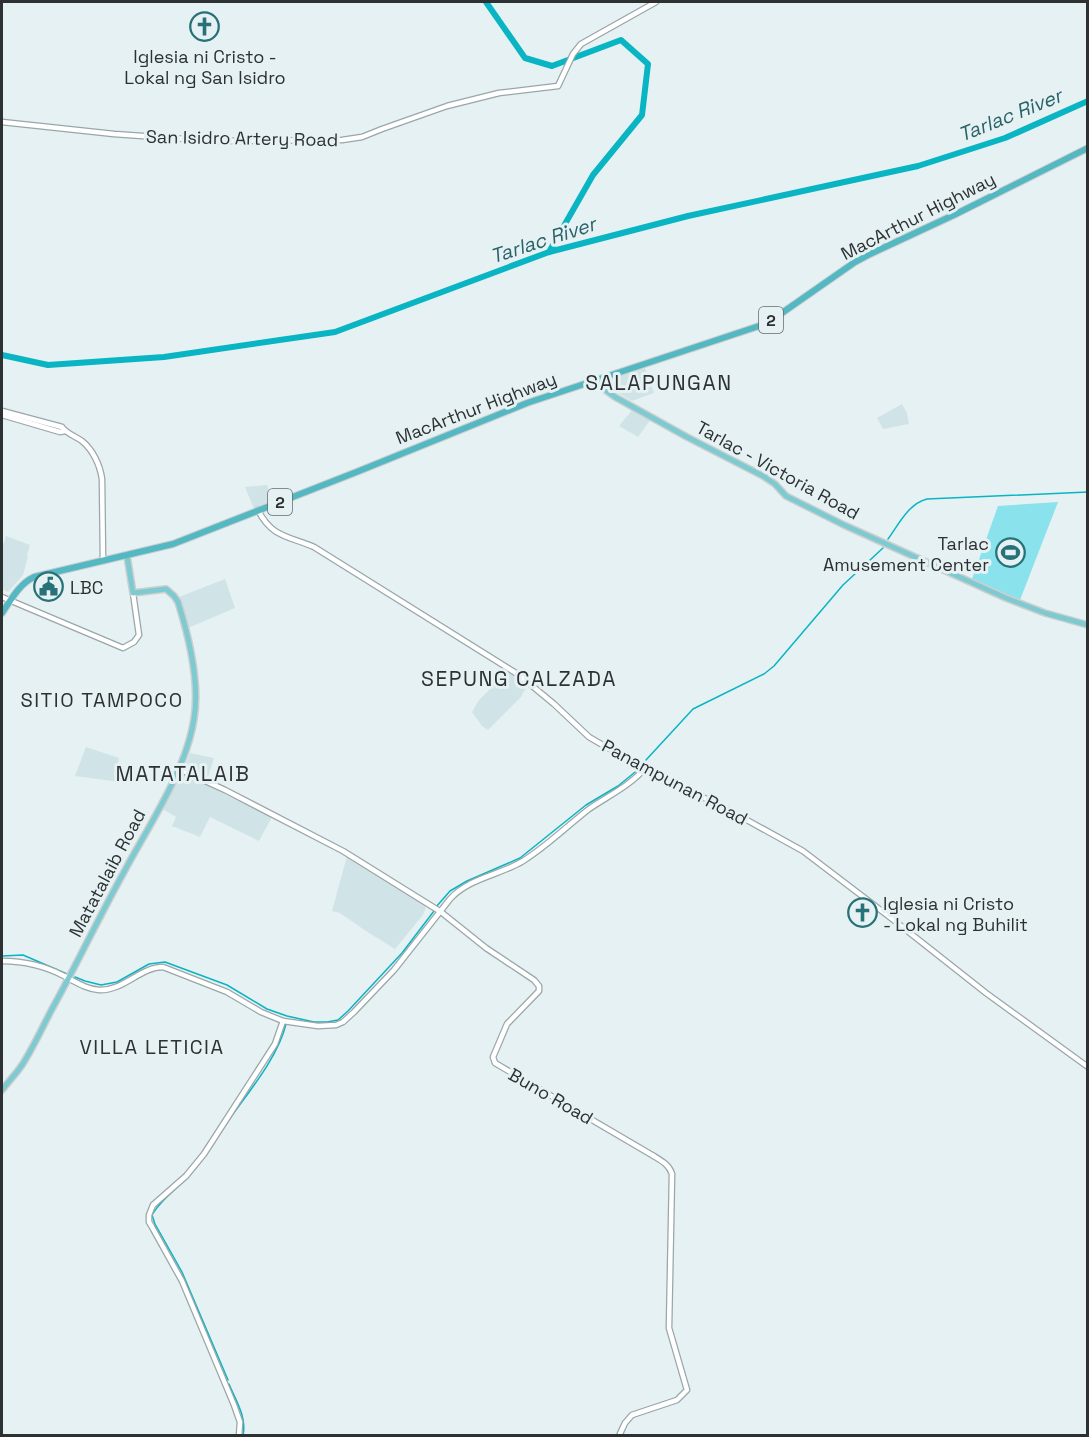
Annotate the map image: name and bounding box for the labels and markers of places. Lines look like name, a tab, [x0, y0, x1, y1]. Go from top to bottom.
church icon: Iglesia ni Cristo - Lokal ng San Isidro	[189, 11, 221, 43]
place label: Iglesia ni Cristo - Lokal ng San Isidro	[124, 45, 286, 89]
place label: Tarlac Amusement Center	[823, 532, 989, 576]
sports icon: Tarlac Amusement Center	[994, 537, 1026, 569]
public building icon: LBC	[33, 571, 65, 603]
place label: LBC	[70, 576, 103, 599]
place label: Iglesia ni Cristo - Lokal ng Buhilit	[883, 892, 1028, 936]
church icon: Iglesia ni Cristo - Lokal ng Buhilit	[846, 897, 878, 929]

